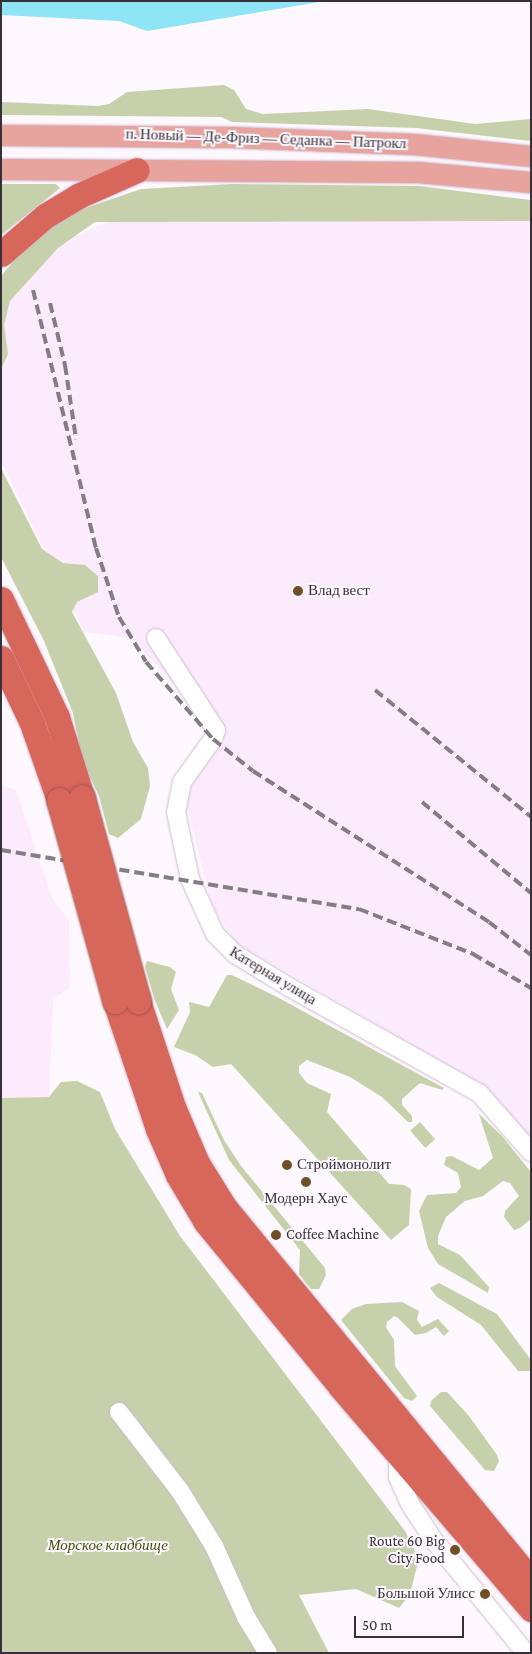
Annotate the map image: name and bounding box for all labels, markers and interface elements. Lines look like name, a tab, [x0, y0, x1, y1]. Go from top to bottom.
street label: п. Новый — Де-Фриз — Седанка — Патрокл	[125, 125, 407, 153]
place label: Влад вест	[308, 582, 370, 600]
marker: Влад вест	[292, 585, 304, 597]
street label: Катерная улица	[226, 943, 320, 1009]
place label: Строймонолит	[297, 1156, 391, 1174]
marker: Строймонолит	[281, 1159, 293, 1171]
marker: Модерн Хаус	[300, 1176, 312, 1188]
place label: Модерн Хаус	[264, 1190, 348, 1208]
place label: Coffee Machine	[286, 1226, 379, 1244]
marker: Coffee Machine	[270, 1229, 282, 1241]
place label: Route 60 Big City Food	[369, 1532, 445, 1567]
park label: Морское кладбище	[48, 1537, 168, 1555]
marker: Route 60 Big City Food	[449, 1544, 461, 1556]
place label: Большой Улисс	[377, 1585, 475, 1603]
marker: Большой Улисс	[479, 1588, 491, 1600]
scale bar	[357, 1606, 467, 1638]
text: 50 m	[362, 1617, 392, 1633]

